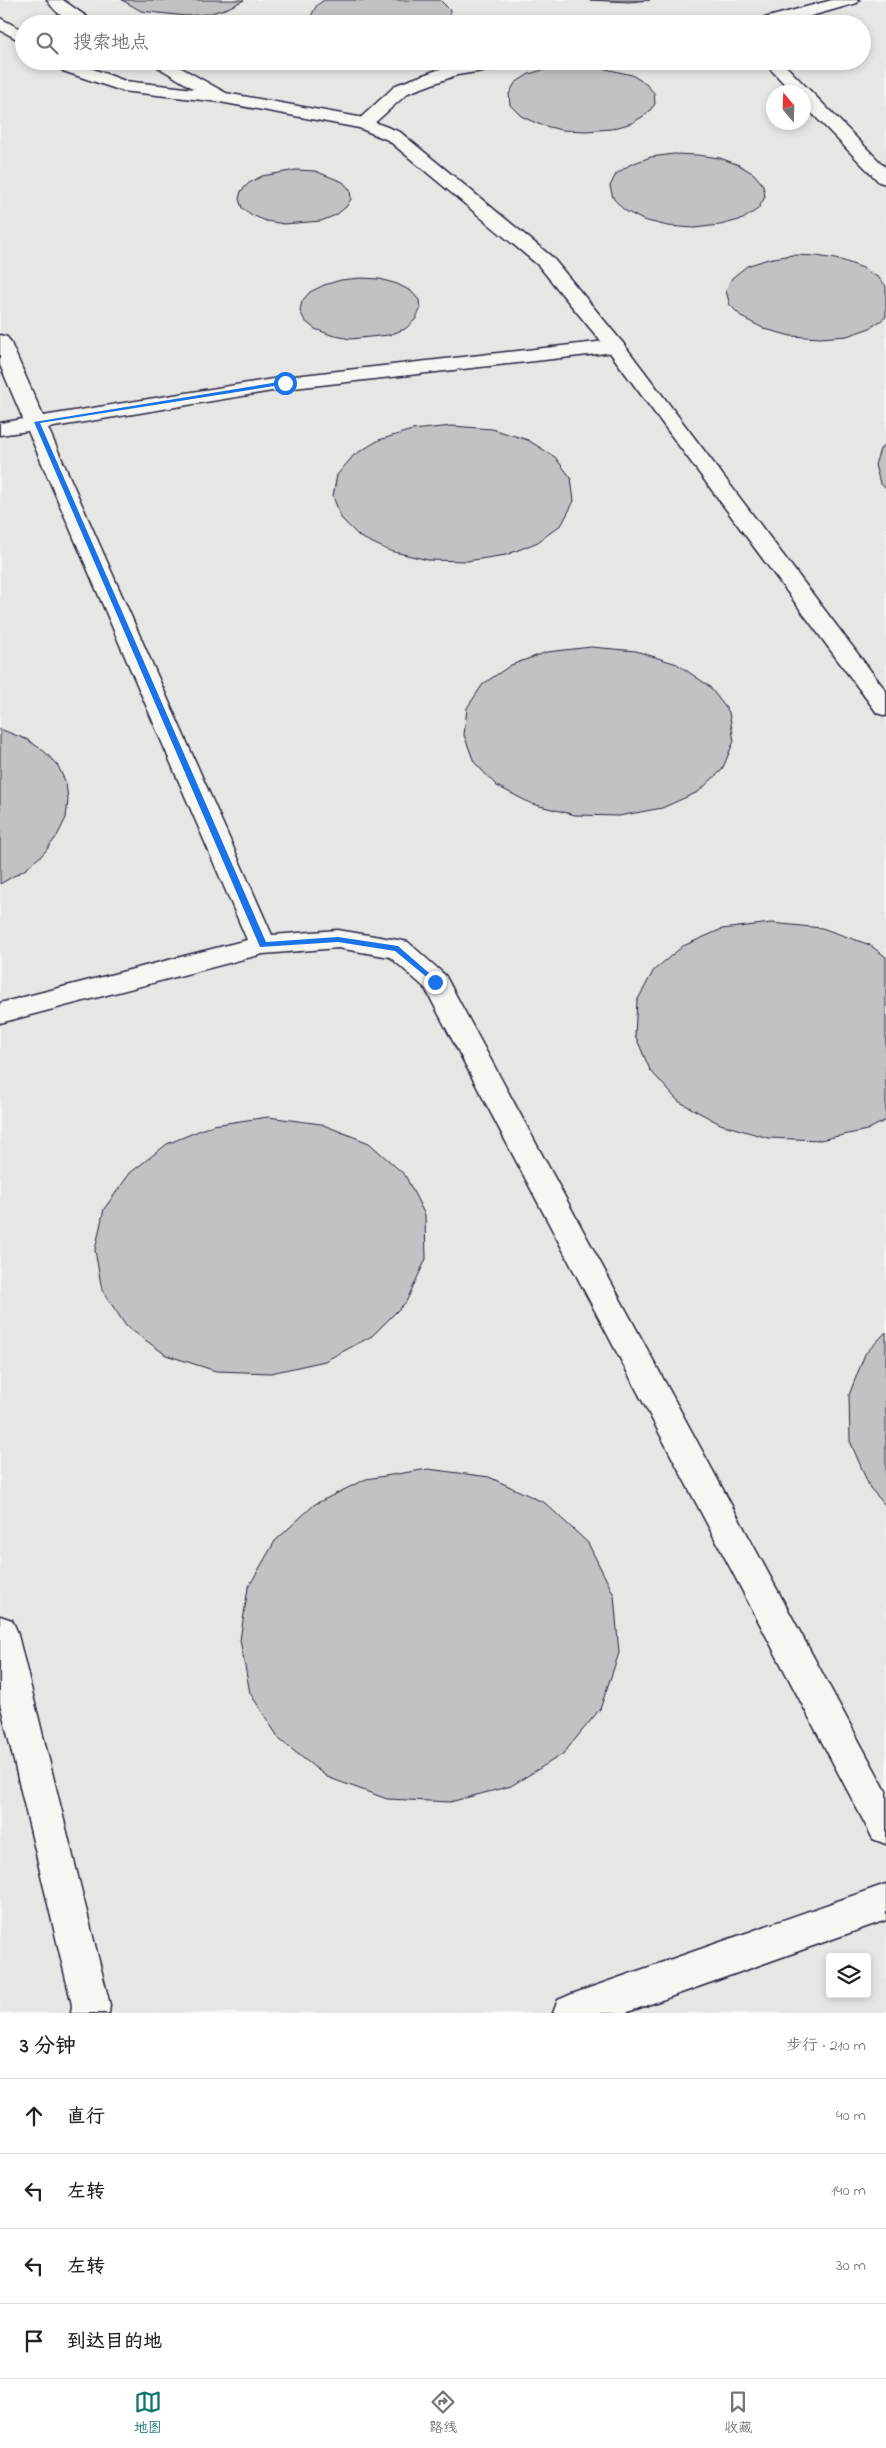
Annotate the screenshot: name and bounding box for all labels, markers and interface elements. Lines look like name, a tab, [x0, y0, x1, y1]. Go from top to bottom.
search box	[15, 15, 871, 70]
icon: search	[33, 29, 61, 57]
text: 搜索地点	[73, 30, 149, 57]
north arrow	[766, 85, 811, 130]
route start	[274, 372, 297, 395]
route end	[424, 971, 447, 994]
map controls	[826, 1953, 871, 1998]
button: layers	[826, 1953, 871, 1998]
text: 3 分钟	[20, 2032, 76, 2062]
text: 步行 · 210 m	[786, 2034, 866, 2058]
icon: ahead	[20, 2102, 48, 2130]
text: 直行	[67, 2104, 105, 2131]
text: 40 m	[836, 2104, 866, 2128]
icon: left	[20, 2177, 48, 2205]
text: 左转	[67, 2179, 105, 2206]
text: 140 m	[831, 2179, 866, 2203]
icon: left	[20, 2252, 48, 2280]
text: 左转	[67, 2254, 105, 2281]
text: 30 m	[836, 2254, 866, 2278]
icon: arrive	[20, 2327, 48, 2355]
text: 到达目的地	[67, 2329, 162, 2356]
tab: 地图	[134, 2388, 162, 2439]
tab: 路线	[429, 2388, 457, 2439]
tab: 收藏	[724, 2388, 752, 2439]

